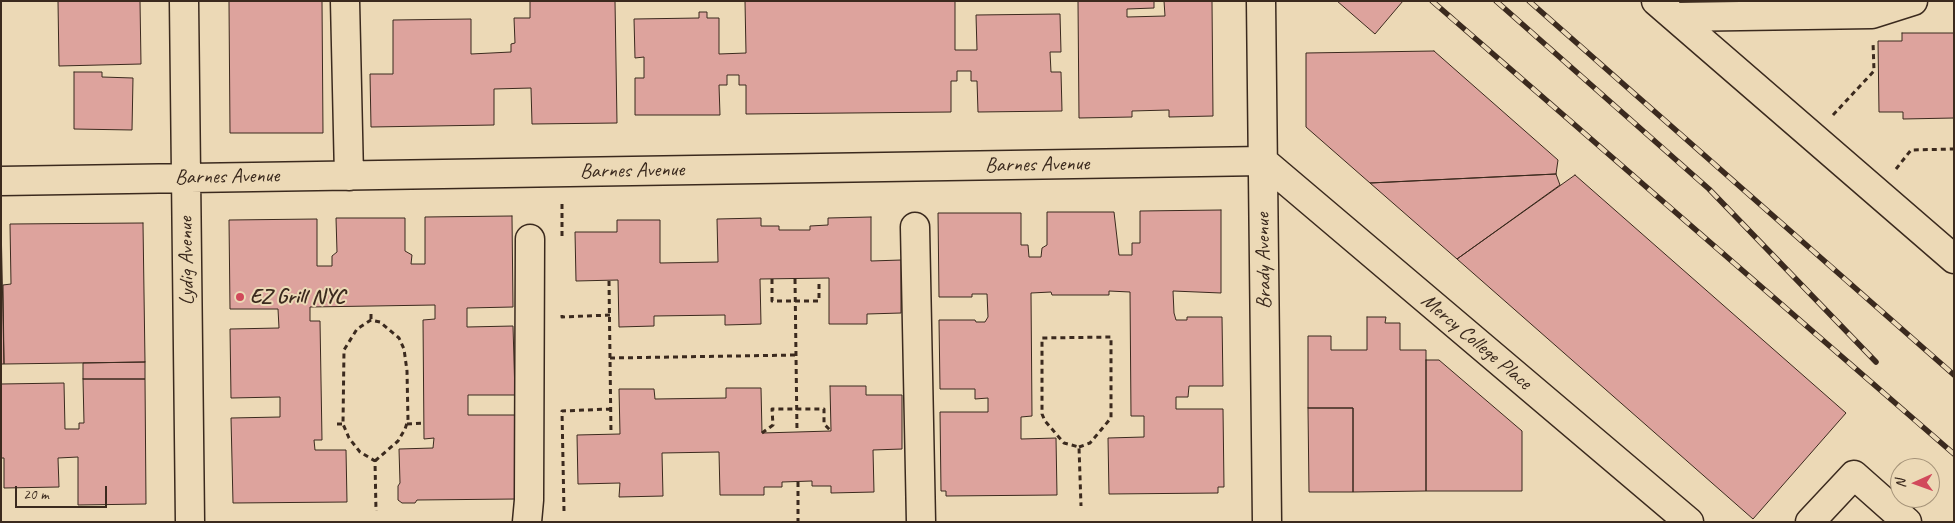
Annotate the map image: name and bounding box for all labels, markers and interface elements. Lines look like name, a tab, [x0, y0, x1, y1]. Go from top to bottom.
street label: Barnes Avenue	[985, 151, 1089, 179]
street label: Barnes Avenue	[580, 157, 684, 185]
street label: Barnes Avenue	[175, 163, 279, 191]
street label: Brady Avenue	[1251, 213, 1277, 309]
street label: Lydig Avenue	[174, 216, 200, 306]
place label: EZ Grill NYC	[250, 284, 345, 310]
street label: Mercy College Place	[1416, 288, 1536, 396]
marker: EZ Grill NYC	[234, 291, 246, 303]
north arrow	[1890, 458, 1940, 508]
scale bar	[18, 476, 110, 508]
text: N	[1892, 479, 1909, 488]
text: 20 m	[23, 485, 49, 504]

